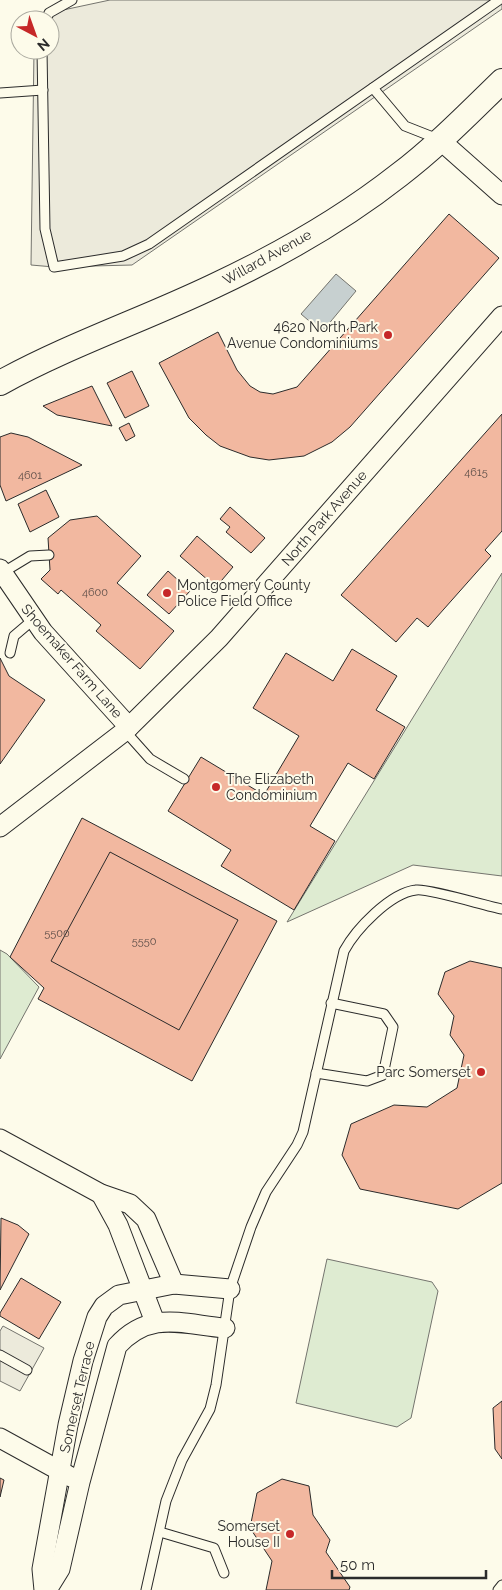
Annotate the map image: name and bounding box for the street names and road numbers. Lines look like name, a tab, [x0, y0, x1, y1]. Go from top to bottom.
street label: Willard Avenue	[220, 226, 314, 288]
street label: North Park Avenue	[278, 467, 370, 569]
street label: Shoemaker Farm Lane	[18, 601, 126, 721]
street label: Somerset Terrace	[56, 1340, 98, 1454]

